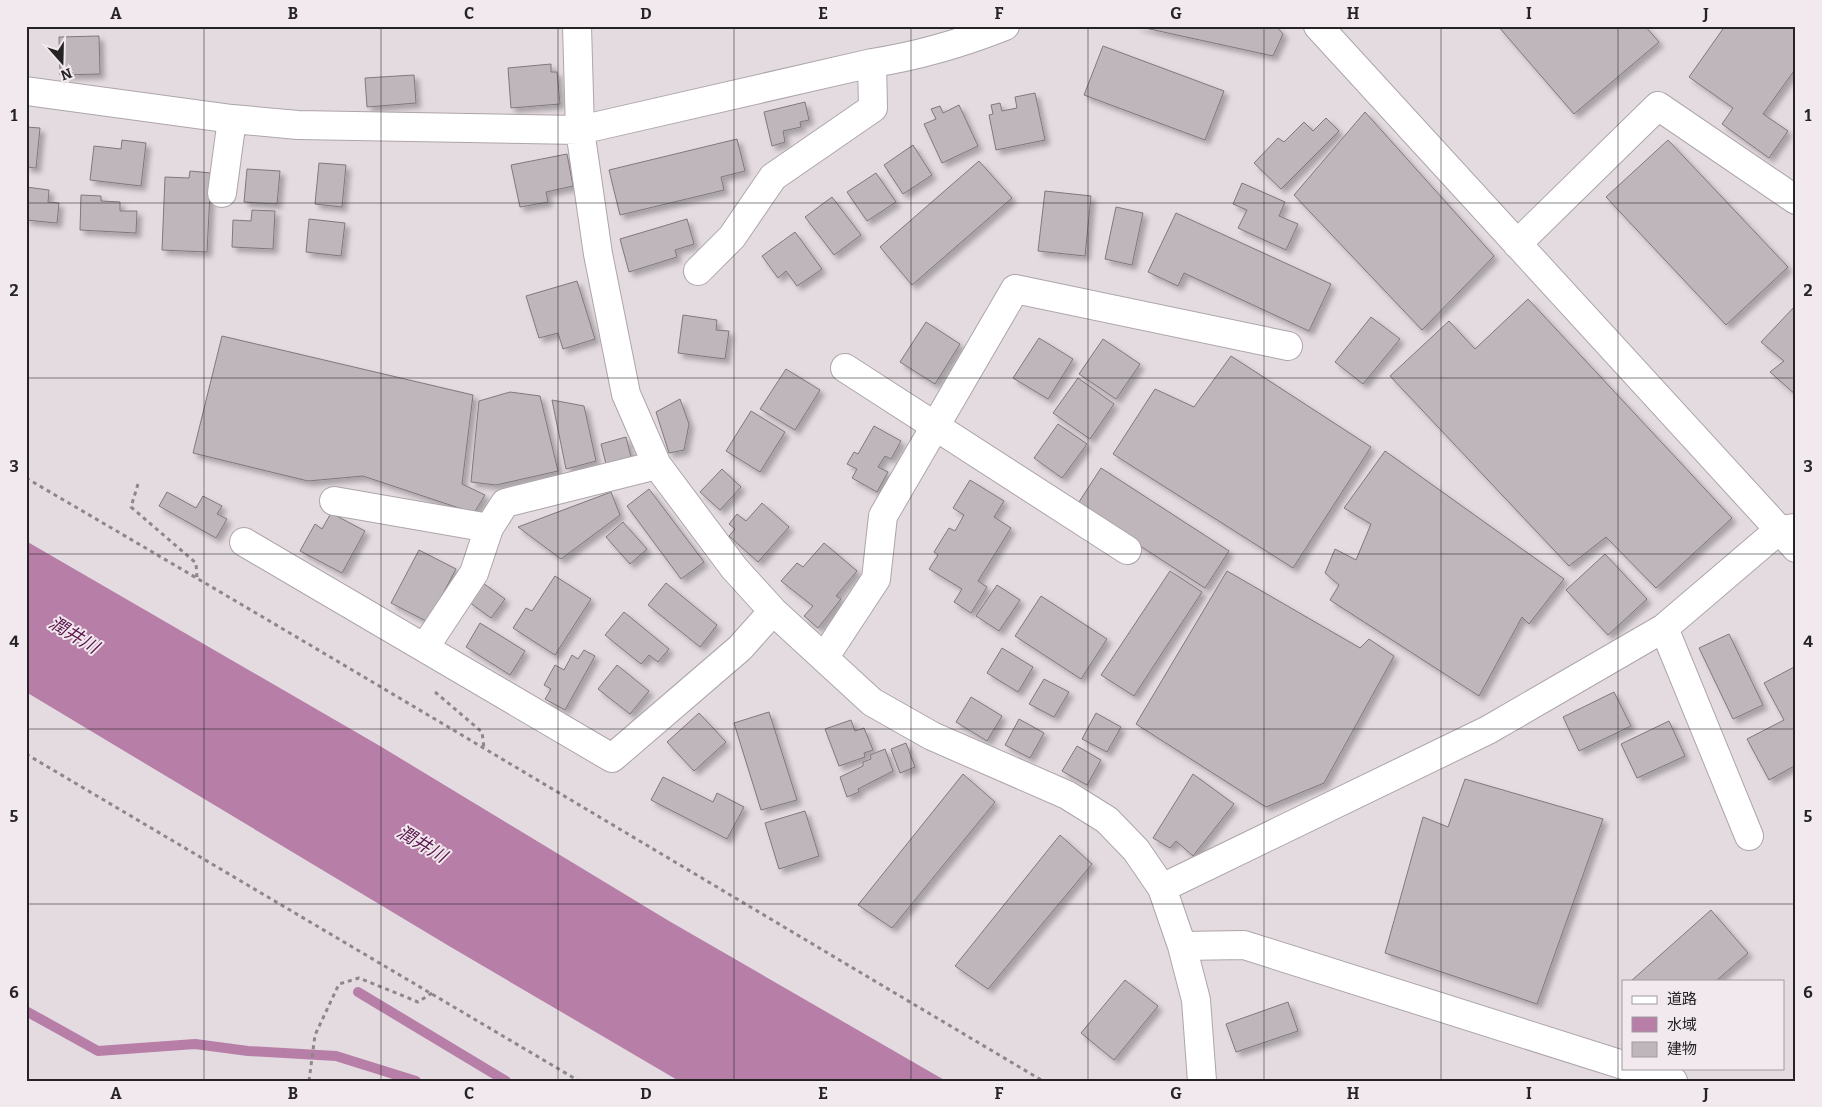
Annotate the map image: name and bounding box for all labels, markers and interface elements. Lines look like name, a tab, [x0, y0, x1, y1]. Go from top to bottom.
text: A	[110, 4, 122, 23]
text: B	[288, 4, 298, 23]
text: C	[464, 4, 474, 23]
text: D	[640, 4, 652, 23]
text: E	[818, 4, 828, 23]
text: F	[995, 4, 1004, 23]
text: G	[1170, 4, 1182, 23]
text: H	[1347, 4, 1360, 23]
text: I	[1526, 4, 1532, 23]
text: J	[1702, 4, 1709, 23]
north arrow	[38, 38, 88, 88]
text: N	[58, 64, 74, 84]
text: 1	[11, 106, 18, 125]
text: 1	[1805, 106, 1812, 125]
text: 2	[9, 281, 19, 300]
text: 2	[1803, 281, 1813, 300]
text: 3	[9, 457, 19, 476]
text: 3	[1803, 457, 1813, 476]
water label: 潤井川	[45, 612, 105, 659]
text: 4	[9, 632, 19, 651]
text: 4	[1803, 632, 1813, 651]
text: 5	[10, 807, 19, 826]
text: 5	[1804, 807, 1813, 826]
water label: 潤井川	[393, 821, 453, 868]
legend	[1622, 980, 1784, 1070]
text: 6	[9, 983, 19, 1002]
text: 6	[1803, 983, 1813, 1002]
text: 道路	[1667, 990, 1697, 1008]
text: 水域	[1667, 1016, 1697, 1034]
text: 建物	[1667, 1040, 1697, 1058]
text: A	[110, 1084, 122, 1103]
text: B	[288, 1084, 298, 1103]
text: C	[464, 1084, 474, 1103]
text: D	[640, 1084, 652, 1103]
text: E	[818, 1084, 828, 1103]
text: F	[995, 1084, 1004, 1103]
text: G	[1170, 1084, 1182, 1103]
text: H	[1347, 1084, 1360, 1103]
text: I	[1526, 1084, 1532, 1103]
text: J	[1702, 1084, 1709, 1103]

